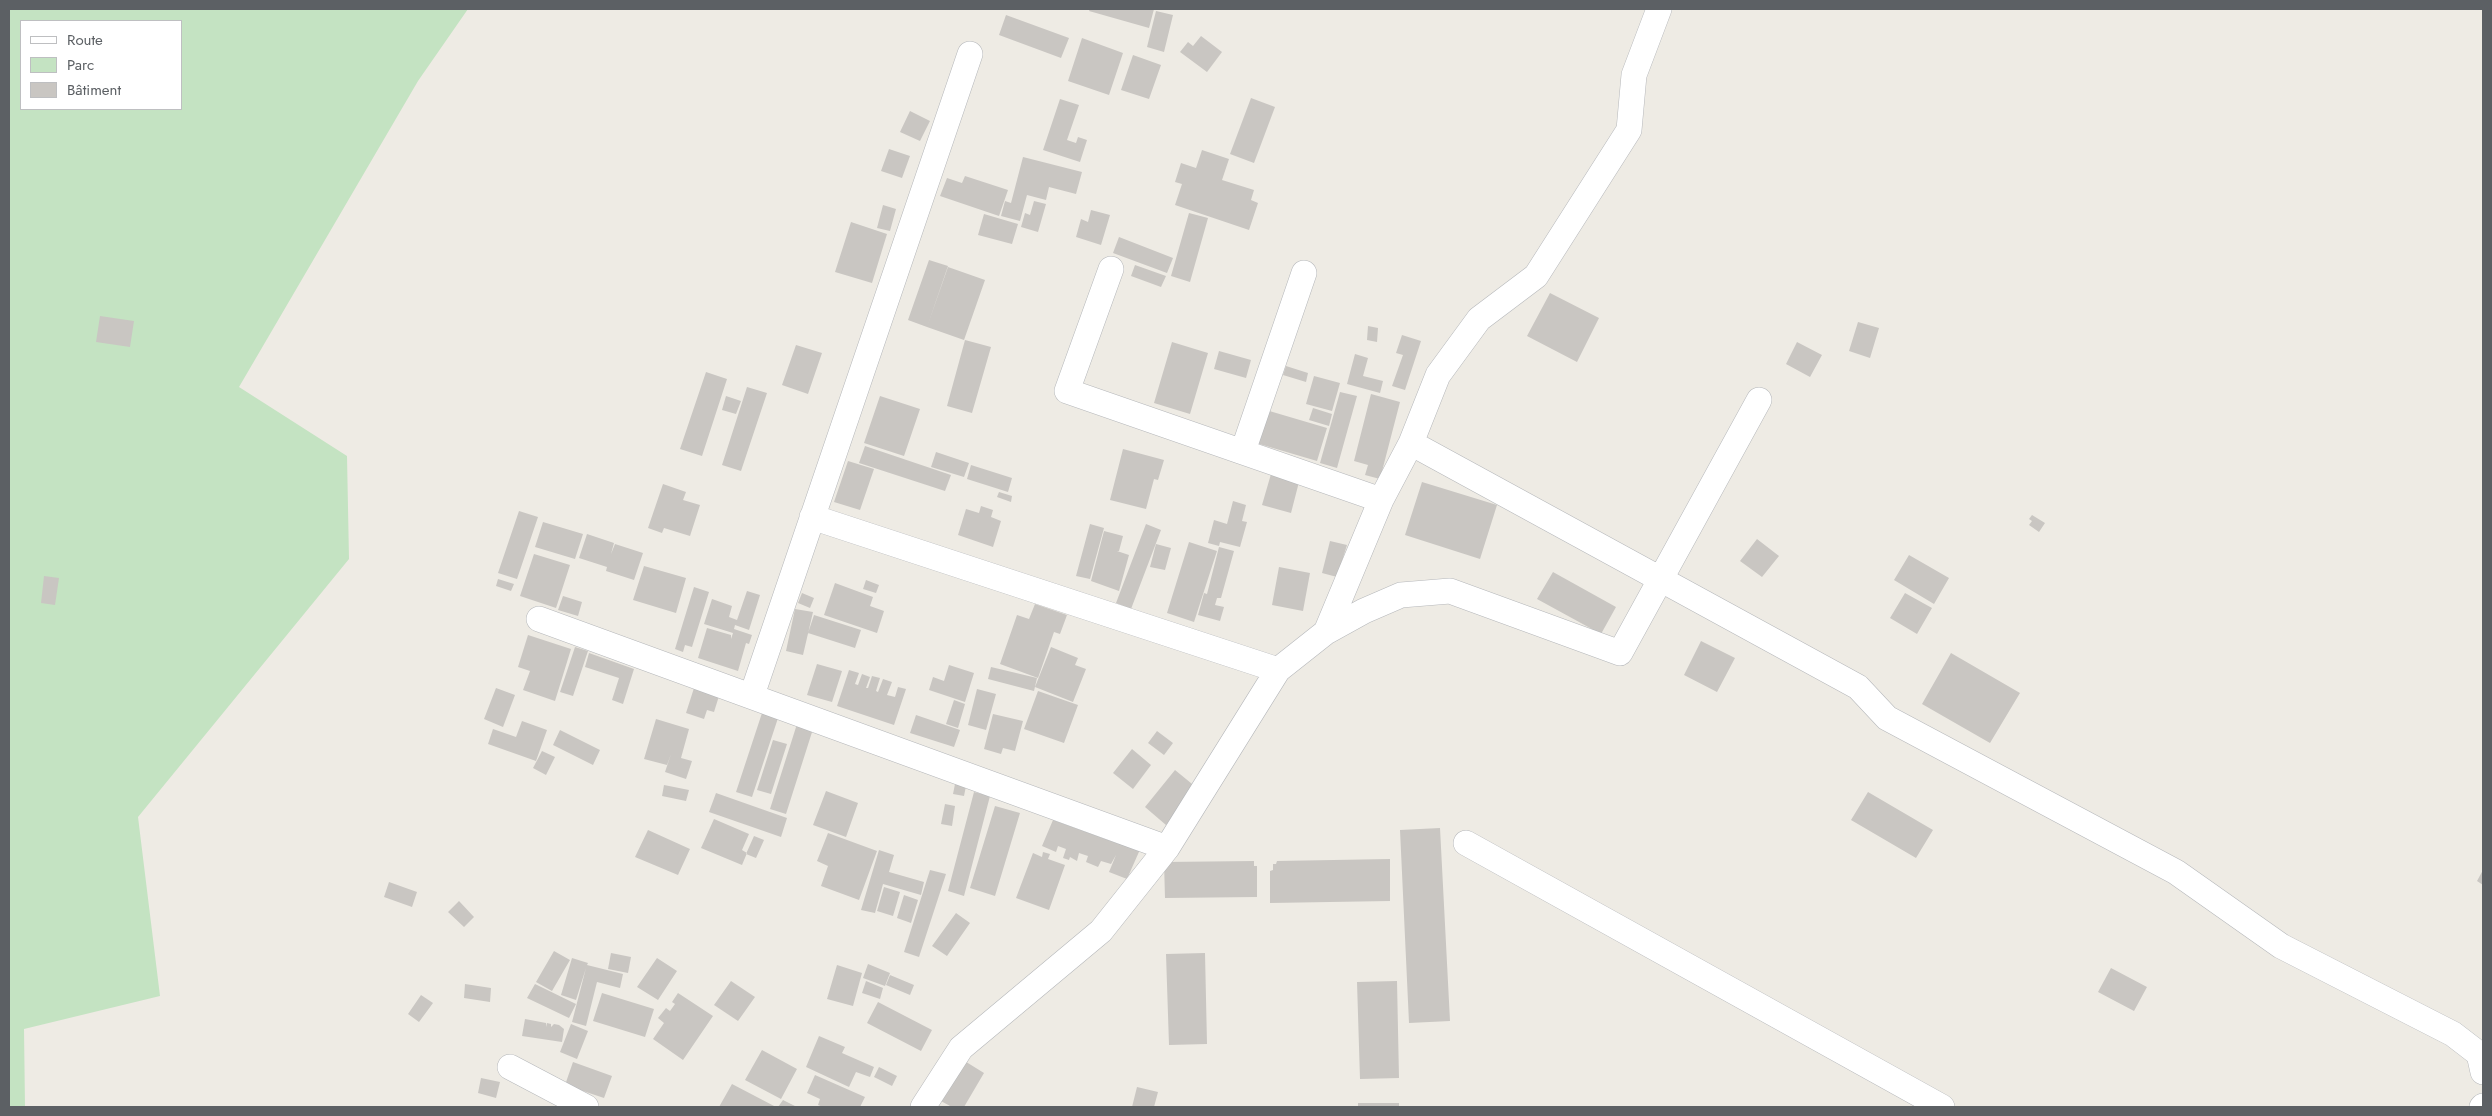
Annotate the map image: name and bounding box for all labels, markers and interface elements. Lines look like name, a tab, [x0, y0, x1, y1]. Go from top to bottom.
legend	[20, 20, 182, 110]
text: Route	[67, 29, 103, 51]
text: Parc	[67, 54, 94, 76]
text: Bâtiment	[67, 79, 121, 101]

